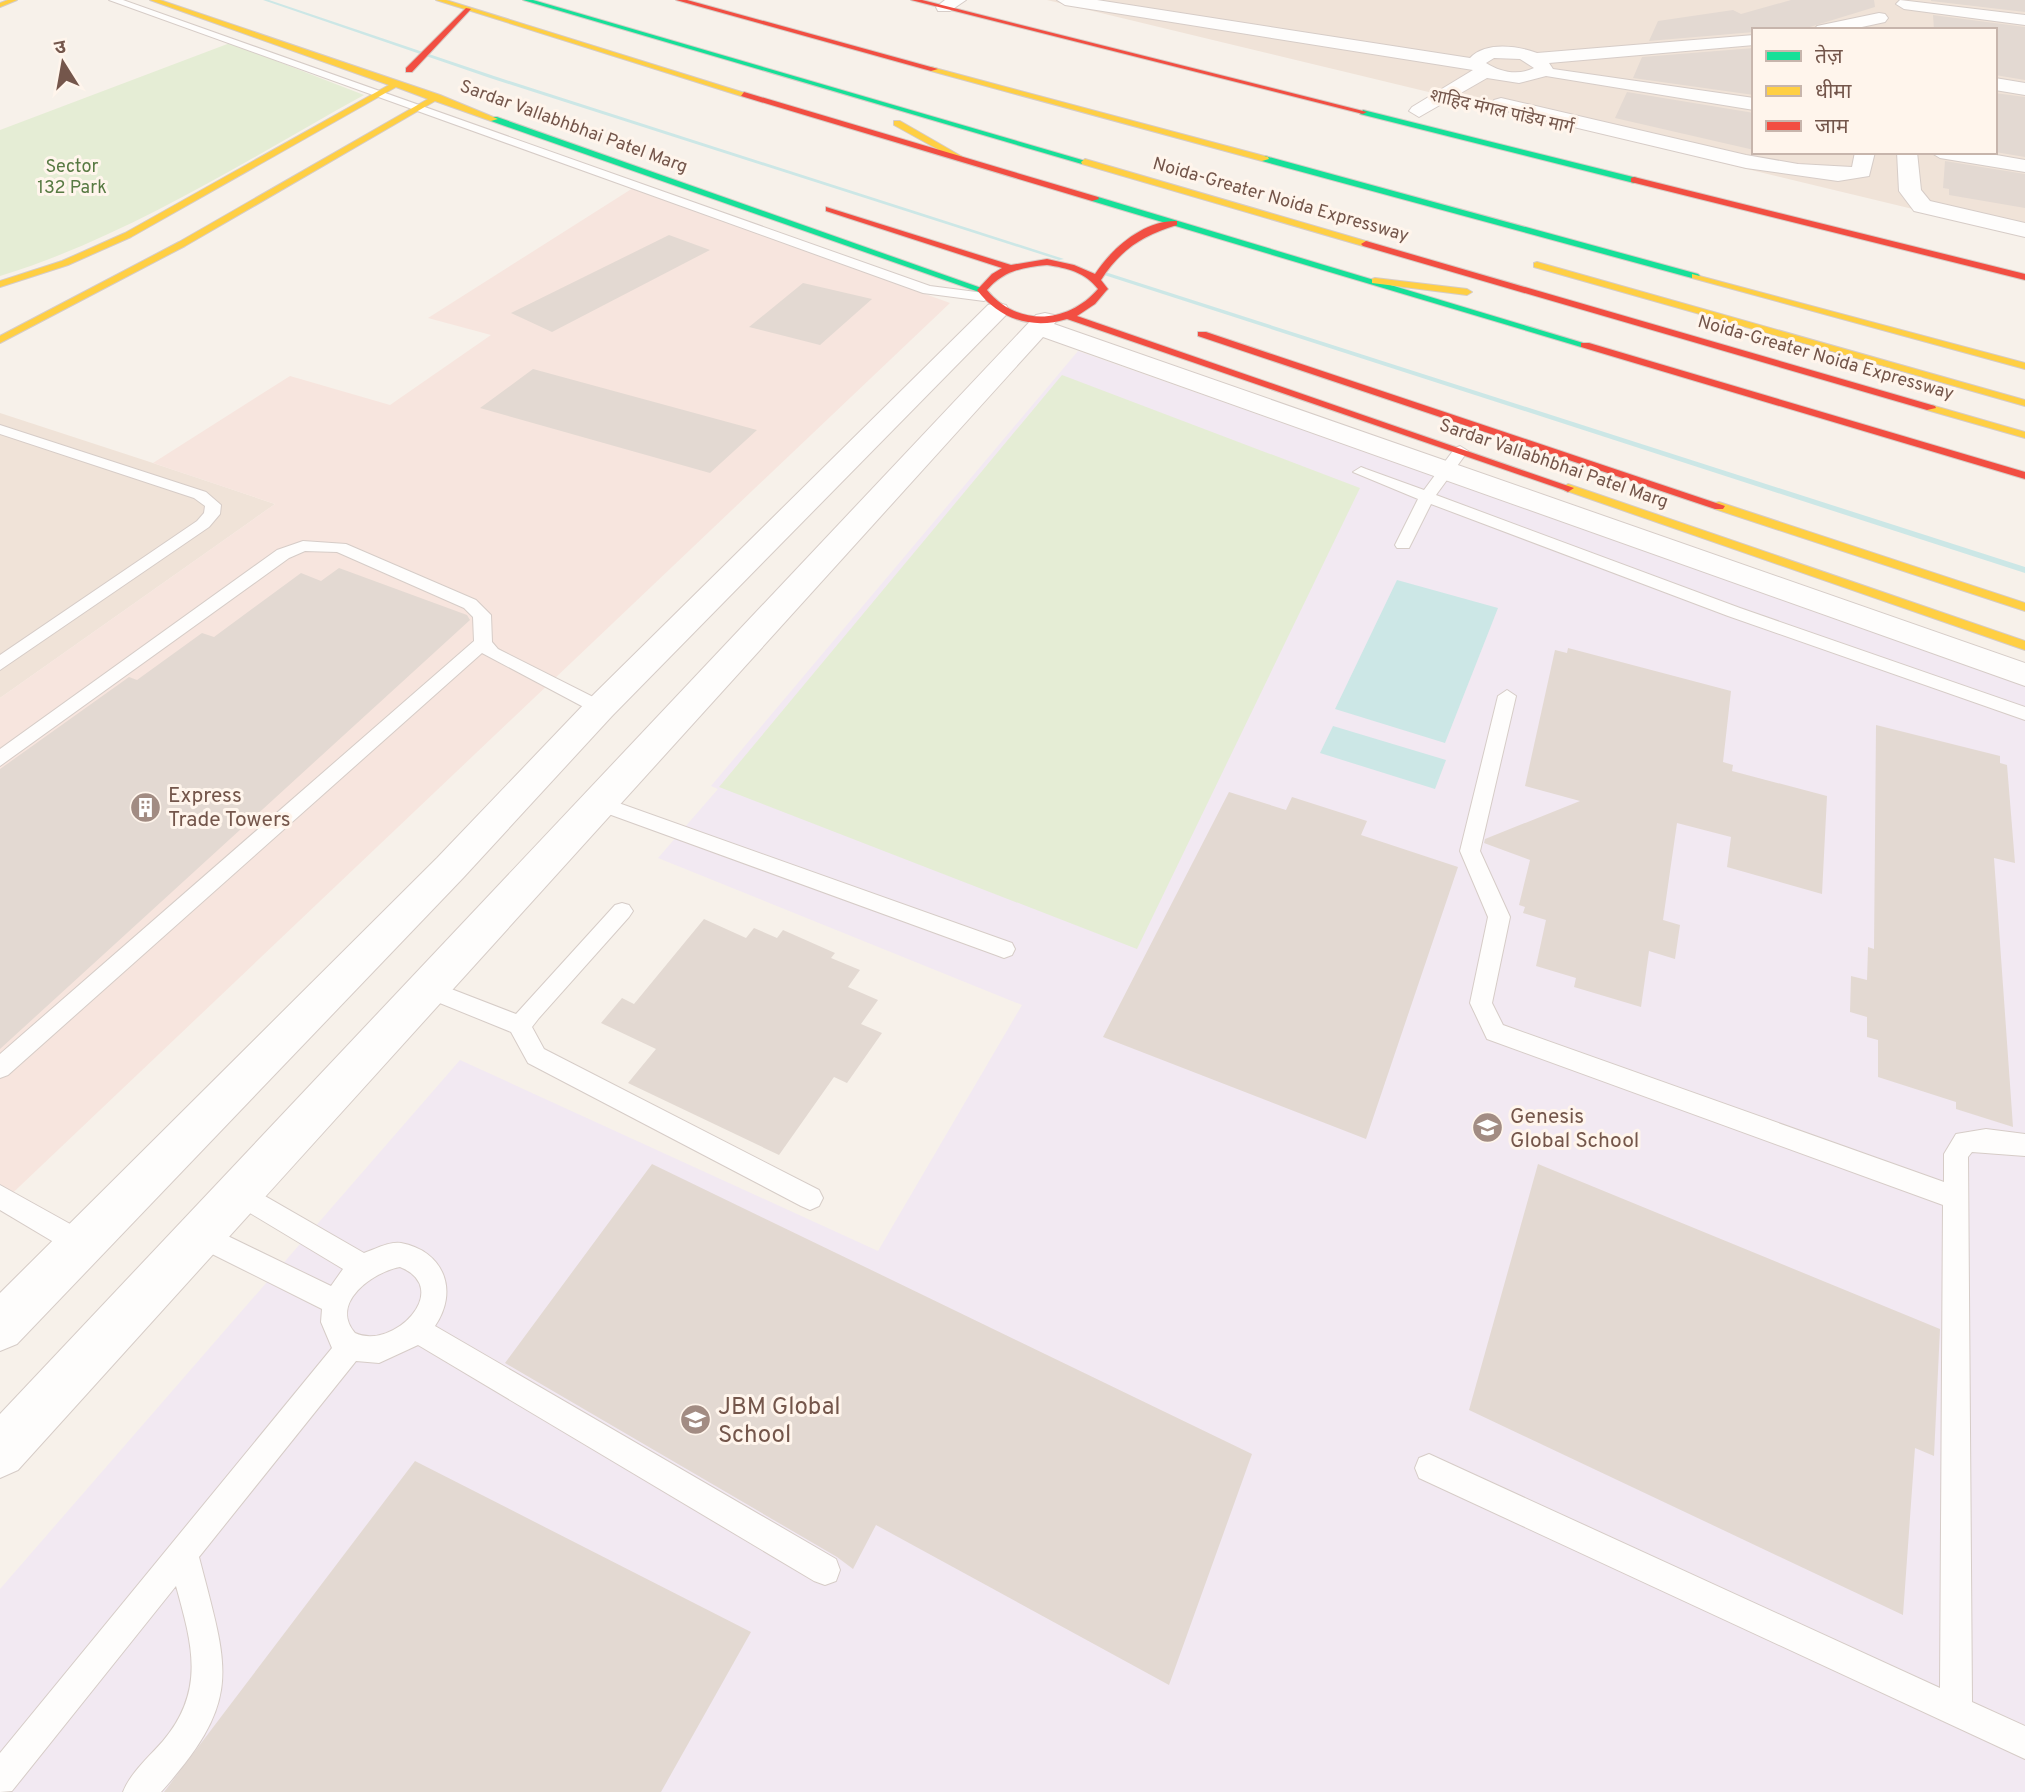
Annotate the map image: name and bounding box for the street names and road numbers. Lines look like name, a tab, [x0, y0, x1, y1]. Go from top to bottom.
street label: Sardar Vallabhbhai Patel Marg	[456, 75, 691, 179]
street label: शाहिद मंगल पांडेय मार्ग	[1427, 84, 1577, 140]
street label: Noida-Greater Noida Expressway	[1150, 153, 1411, 248]
street label: Noida-Greater Noida Expressway	[1695, 311, 1956, 406]
street label: Sardar Vallabhbhai Patel Marg	[1436, 414, 1671, 514]

